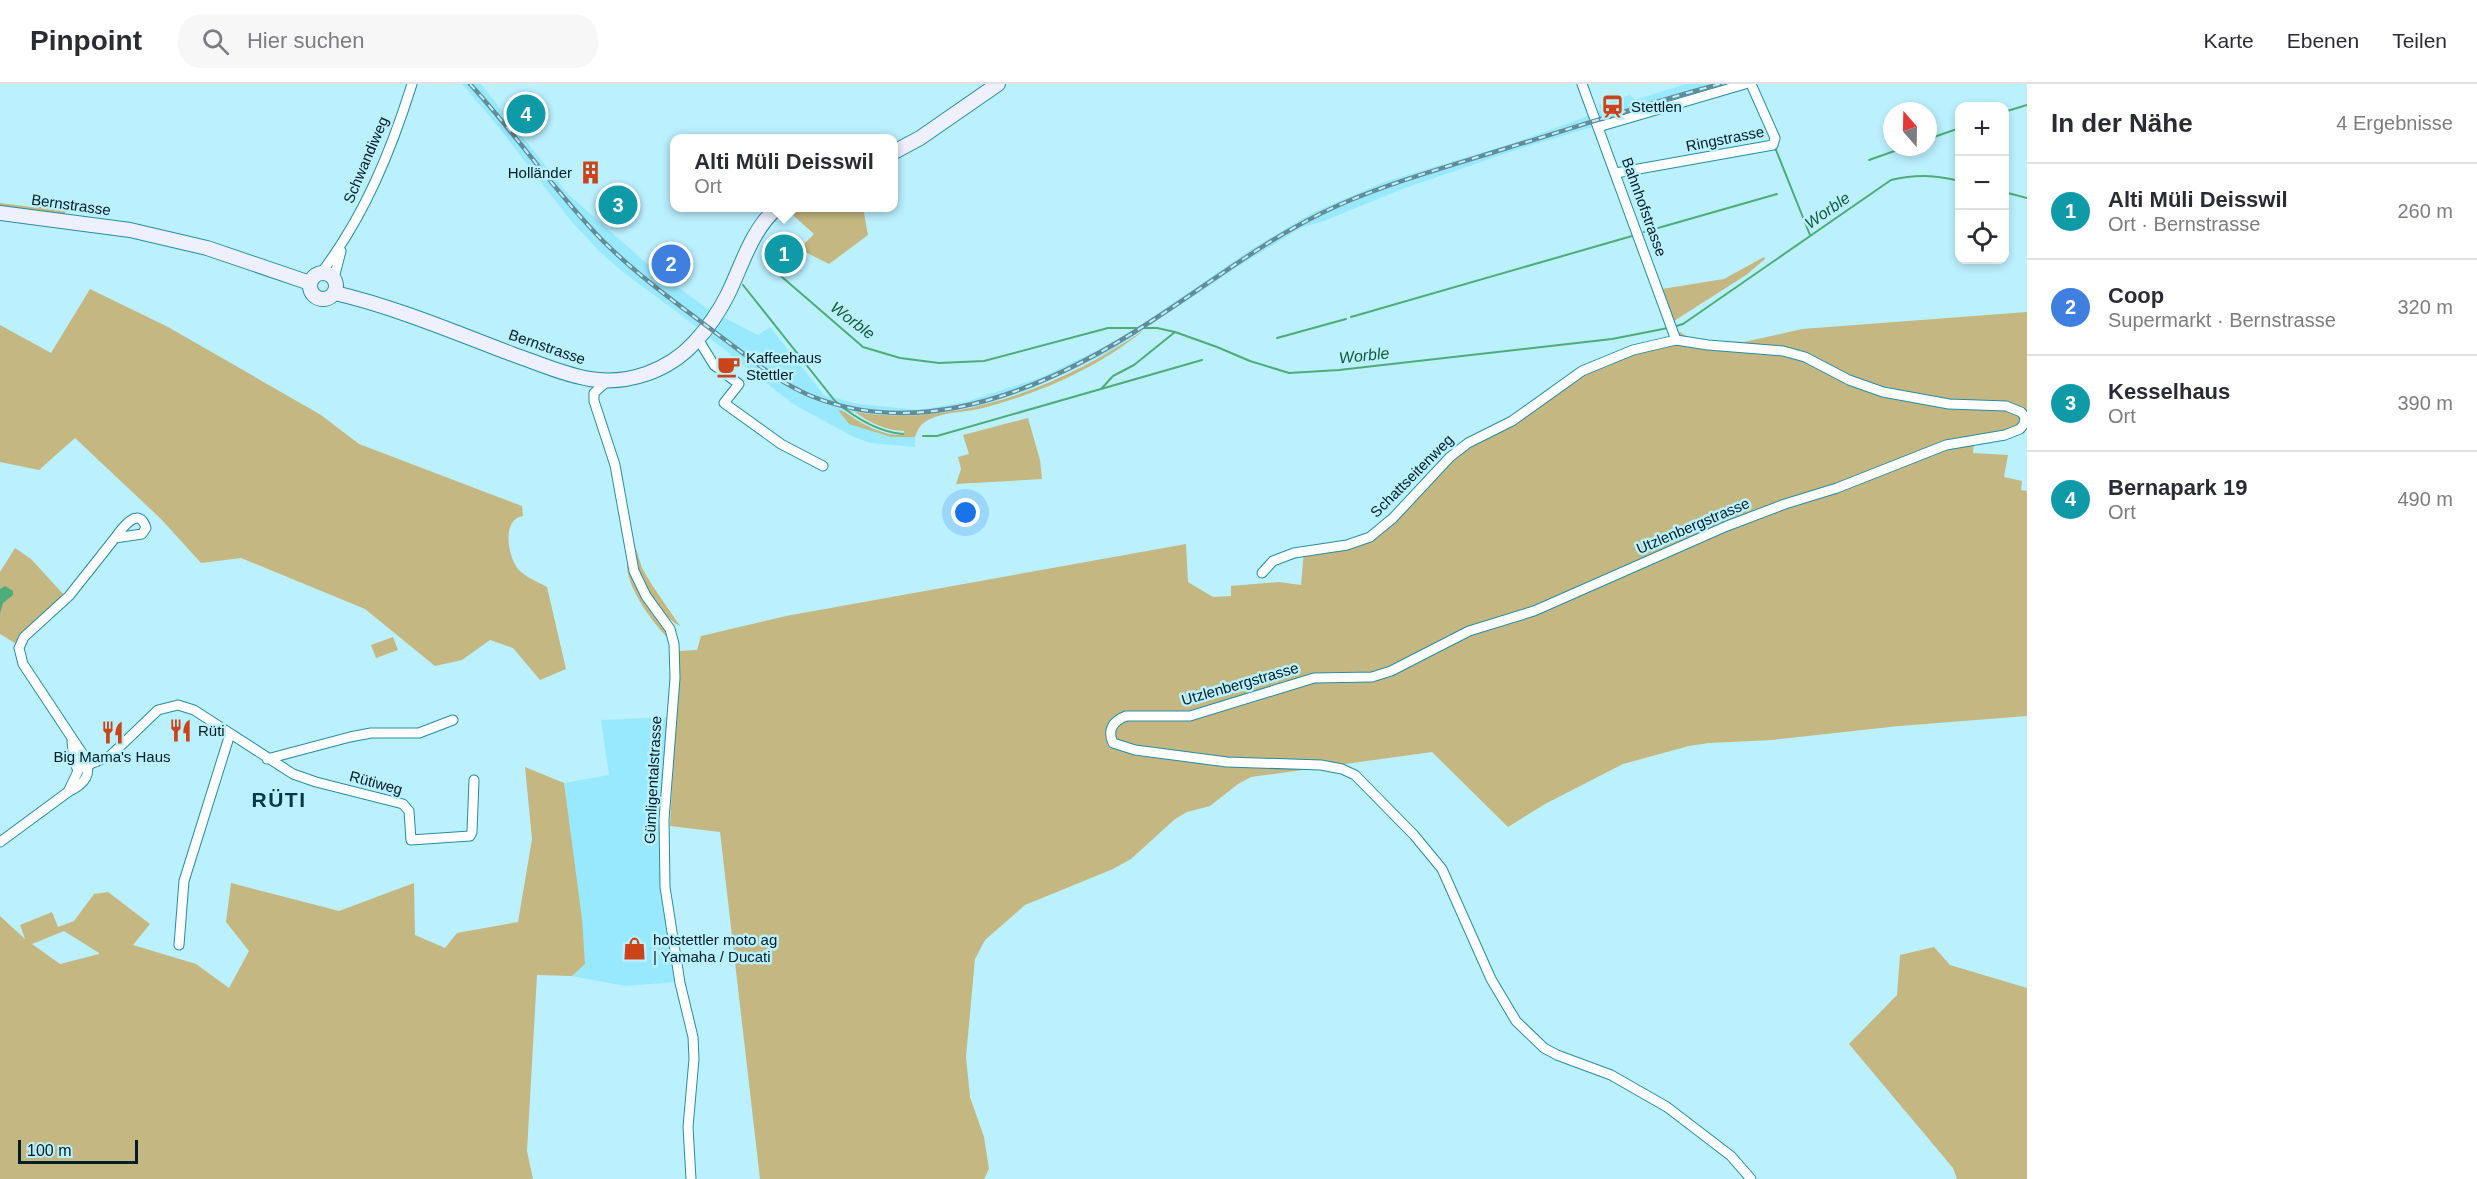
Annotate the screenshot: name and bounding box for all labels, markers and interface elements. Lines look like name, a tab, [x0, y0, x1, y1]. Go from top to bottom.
search box	[178, 14, 598, 68]
text: Pinpoint	[30, 25, 142, 56]
icon: search	[199, 25, 232, 58]
text: Hier suchen	[247, 28, 364, 53]
text: Karte	[2204, 29, 2254, 52]
text: Ebenen	[2287, 29, 2359, 52]
text: Teilen	[2392, 29, 2447, 52]
pin: 4	[506, 92, 546, 136]
station icon: Stettlen	[1600, 94, 1626, 120]
place label: Stettlen	[1631, 98, 1682, 115]
north arrow	[1883, 102, 1937, 156]
map controls	[1955, 102, 2009, 264]
button: +	[1955, 102, 2009, 156]
text: In der Nähe	[2051, 108, 2193, 138]
text: 4 Ergebnisse	[2336, 112, 2453, 134]
street label: Schwandiweg	[340, 114, 391, 206]
street label: Ringstrasse	[1684, 123, 1765, 154]
popup	[670, 134, 898, 212]
text: Alti Müli Deisswil	[694, 149, 874, 174]
street label: Bahnhofstrasse	[1619, 155, 1670, 259]
button: −	[1955, 156, 2009, 210]
building icon: Holländer	[577, 160, 603, 186]
place label: Holländer	[508, 164, 572, 181]
text: Ort	[694, 175, 722, 197]
pin: 3	[598, 182, 638, 228]
text: Alti Müli Deisswil	[2108, 187, 2288, 212]
water label: Worble	[1802, 189, 1853, 232]
street label: Bernstrasse	[30, 191, 112, 218]
text: 1	[2065, 200, 2076, 222]
text: 260 m	[2397, 200, 2453, 222]
button: locate	[1955, 210, 2009, 264]
text: Ort · Bernstrasse	[2108, 213, 2260, 235]
pin: 1	[764, 232, 804, 276]
pin: 2	[652, 242, 690, 286]
text: Coop	[2108, 283, 2164, 308]
text: 2	[2065, 296, 2076, 318]
text: 320 m	[2397, 296, 2453, 318]
water label: Worble	[827, 298, 878, 342]
text: Supermarkt · Bernstrasse	[2108, 309, 2336, 331]
street label: Bernstrasse	[507, 325, 588, 368]
water label: Worble	[1338, 344, 1390, 367]
place label: Kaffeehaus Stettler	[746, 349, 822, 383]
cafe icon: Kaffeehaus Stettler	[715, 354, 741, 380]
text: Kesselhaus	[2108, 379, 2230, 404]
text: 3	[2065, 392, 2076, 414]
text: 390 m	[2397, 392, 2453, 414]
text: Ort	[2108, 405, 2136, 427]
street label: Schattseitenweg	[1367, 431, 1457, 521]
text: Bernapark 19	[2108, 475, 2247, 500]
text: 4	[2065, 488, 2076, 510]
text: 490 m	[2397, 488, 2453, 510]
street label: Utzlenbergstrasse	[1634, 494, 1752, 557]
your location	[951, 498, 980, 527]
text: Ort	[2108, 501, 2136, 523]
street label: Utzlenbergstrasse	[1179, 659, 1300, 708]
street label: Gümligentalstrasse	[641, 715, 664, 845]
restaurant icon: Rüti	[167, 718, 193, 744]
restaurant icon: Big Mama's Haus	[99, 720, 125, 746]
place label: Rüti	[198, 722, 225, 739]
place label: Big Mama's Haus	[53, 748, 171, 765]
street label: Rütiweg	[348, 767, 405, 798]
district label: RÜTI	[252, 788, 307, 811]
place label: hotstettler moto ag | Yamaha / Ducati	[653, 931, 777, 965]
shop icon: hotstettler moto ag | Yamaha / Ducati	[622, 936, 648, 962]
scale bar	[18, 1137, 138, 1164]
text: 100 m	[27, 1142, 71, 1159]

